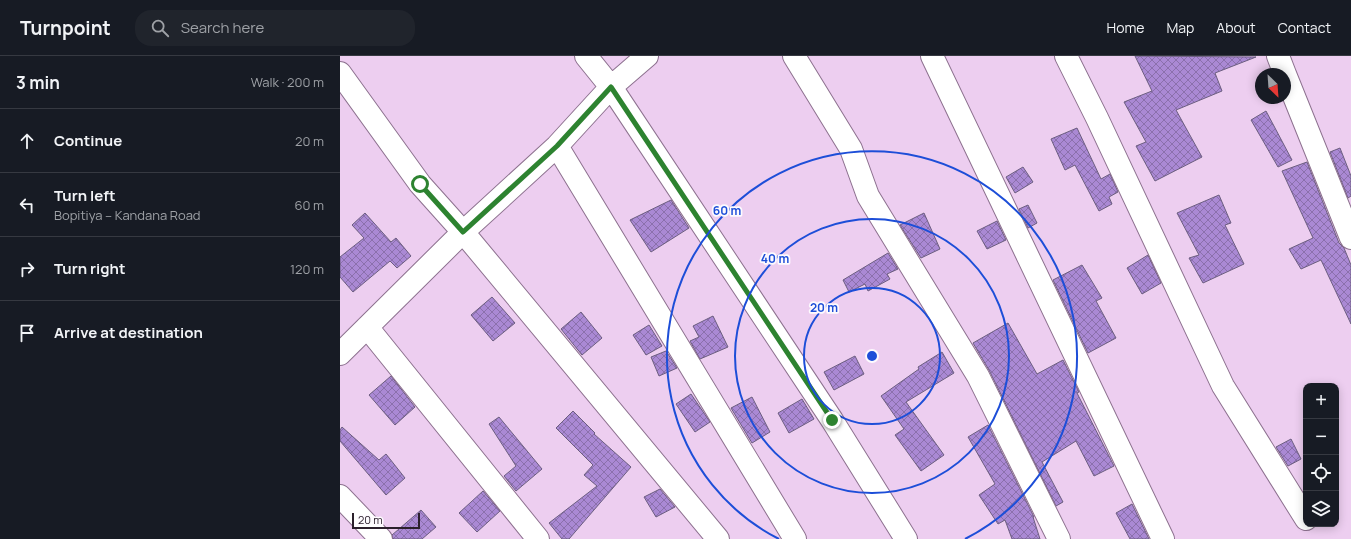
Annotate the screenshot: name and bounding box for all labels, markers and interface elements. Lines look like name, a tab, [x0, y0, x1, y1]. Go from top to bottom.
search box	[135, 10, 415, 46]
text: Turnpoint	[20, 15, 111, 41]
icon: search	[149, 17, 171, 39]
text: Search here	[181, 17, 264, 38]
text: Home	[1107, 18, 1144, 37]
text: Map	[1166, 18, 1194, 37]
text: About	[1216, 18, 1256, 37]
text: Contact	[1278, 18, 1331, 37]
north arrow	[1255, 68, 1291, 104]
text: 3 min	[16, 71, 60, 94]
text: Walk · 200 m	[251, 73, 324, 91]
icon: ahead	[16, 130, 38, 152]
text: Continue	[54, 130, 122, 151]
text: 20 m	[295, 132, 324, 150]
route start	[411, 175, 429, 193]
text: Turn left	[54, 185, 116, 206]
icon: left	[16, 194, 38, 216]
text: 60 m	[294, 196, 324, 214]
text: 60 m	[713, 202, 741, 219]
text: Bopitiya – Kandana Road	[54, 206, 201, 224]
text: 40 m	[761, 250, 789, 267]
icon: right	[16, 258, 38, 280]
text: Turn right	[54, 258, 125, 279]
text: 120 m	[290, 260, 324, 278]
text: 20 m	[810, 299, 838, 316]
icon: arrive	[16, 322, 38, 344]
text: Arrive at destination	[54, 322, 203, 343]
centre of rings	[865, 349, 879, 363]
map controls	[1303, 383, 1339, 527]
button: +	[1303, 383, 1339, 419]
route end	[823, 411, 841, 429]
button: −	[1303, 419, 1339, 455]
button: locate	[1303, 455, 1339, 491]
button: layers	[1303, 491, 1339, 527]
scale bar	[352, 511, 420, 530]
text: 20 m	[358, 512, 383, 527]

